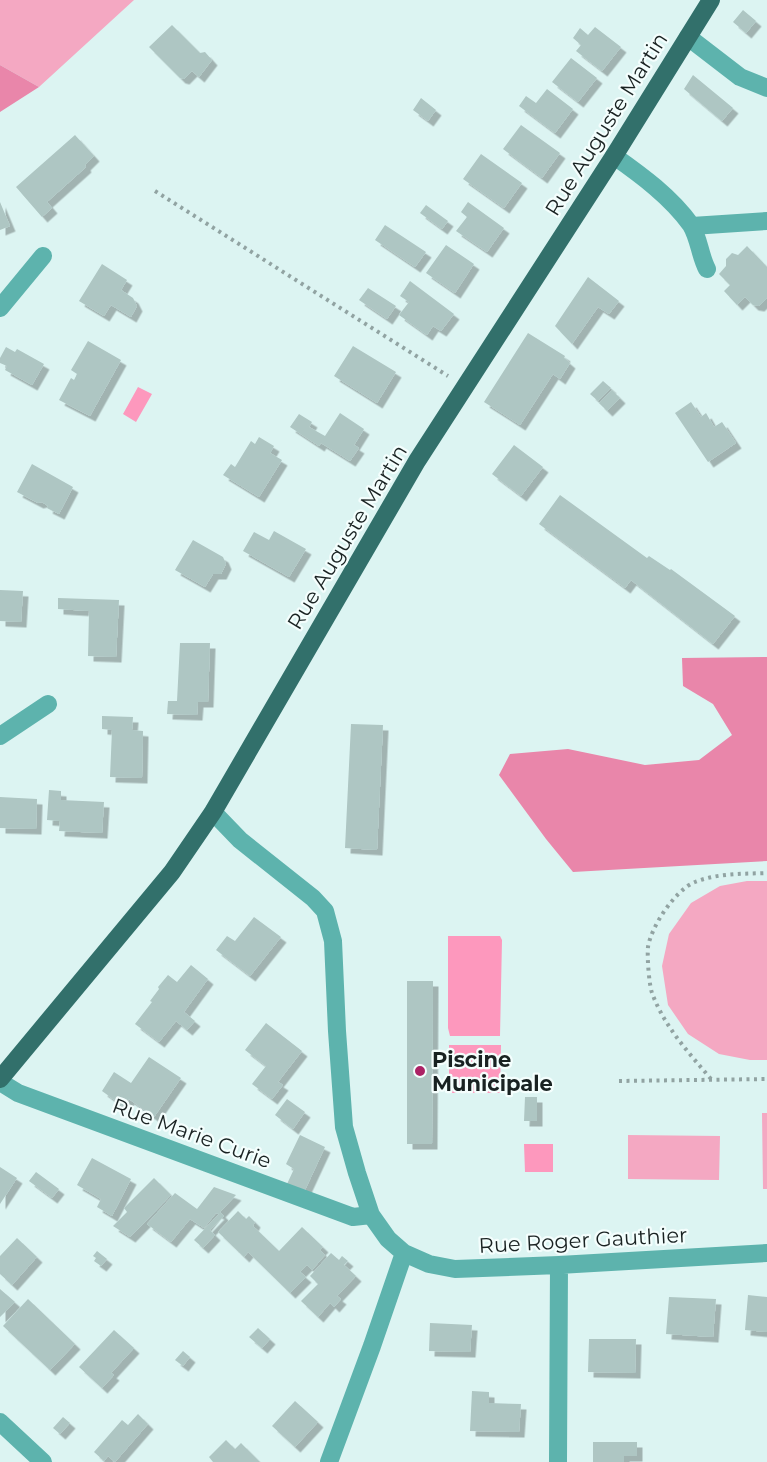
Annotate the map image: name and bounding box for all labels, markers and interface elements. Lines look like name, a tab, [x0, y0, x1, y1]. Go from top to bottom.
street label: Rue Auguste Martin	[539, 28, 673, 220]
street label: Rue Auguste Martin	[282, 440, 412, 634]
place label: Piscine Municipale	[432, 1047, 553, 1096]
marker: Piscine Municipale	[413, 1064, 427, 1078]
street label: Rue Marie Curie	[109, 1093, 275, 1173]
street label: Rue Roger Gauthier	[478, 1222, 688, 1258]

